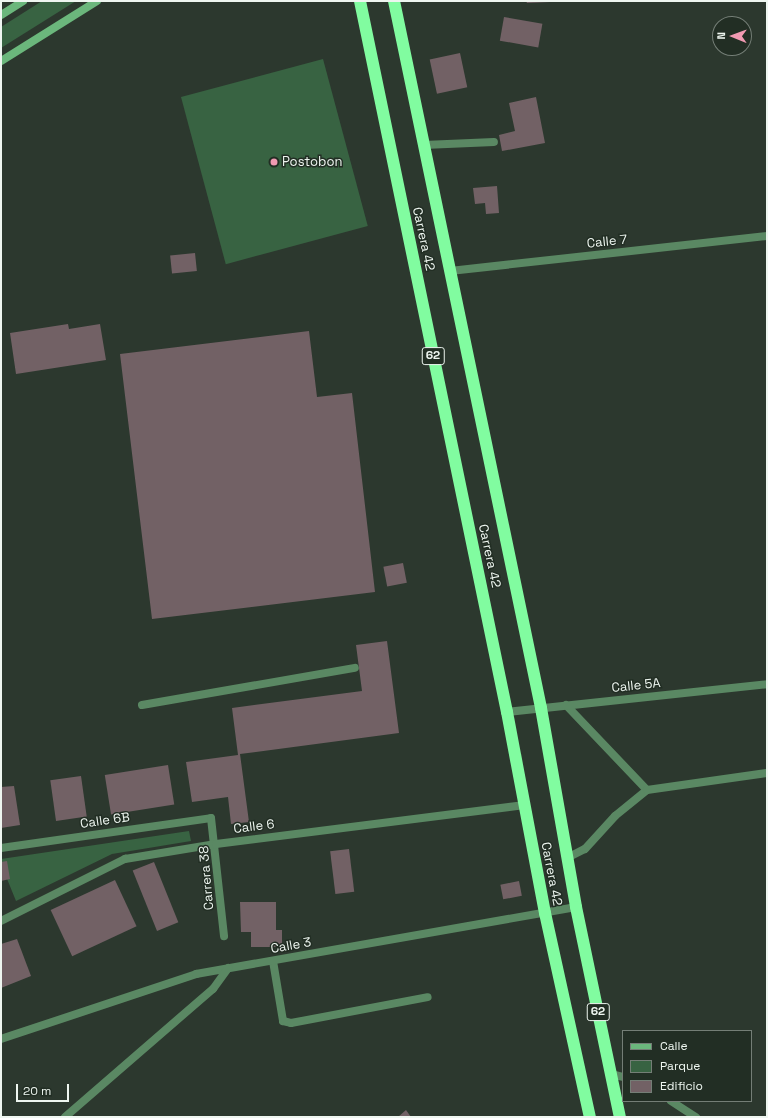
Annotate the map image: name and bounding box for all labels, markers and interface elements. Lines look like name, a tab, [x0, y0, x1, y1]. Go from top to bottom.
north arrow	[712, 16, 752, 56]
text: N	[714, 32, 728, 40]
place label: Postobon	[282, 154, 342, 170]
marker: Postobon	[269, 157, 279, 167]
street label: Carrera 42	[409, 206, 437, 272]
street label: Calle 7	[586, 232, 628, 252]
road number: 62	[421, 346, 445, 366]
street label: Carrera 42	[475, 523, 503, 589]
street label: Calle 5A	[611, 676, 661, 696]
street label: Calle 6B	[79, 810, 131, 832]
street label: Calle 6	[233, 817, 275, 837]
street label: Carrera 42	[537, 841, 565, 907]
street label: Carrera 38	[196, 845, 218, 911]
street label: Calle 3	[269, 935, 313, 957]
road number: 62	[586, 1002, 610, 1022]
legend	[622, 1030, 752, 1102]
text: Calle	[660, 1038, 688, 1054]
text: Parque	[660, 1058, 700, 1074]
scale bar	[18, 1076, 71, 1102]
text: Edificio	[660, 1078, 703, 1094]
text: 20 m	[23, 1083, 51, 1099]

